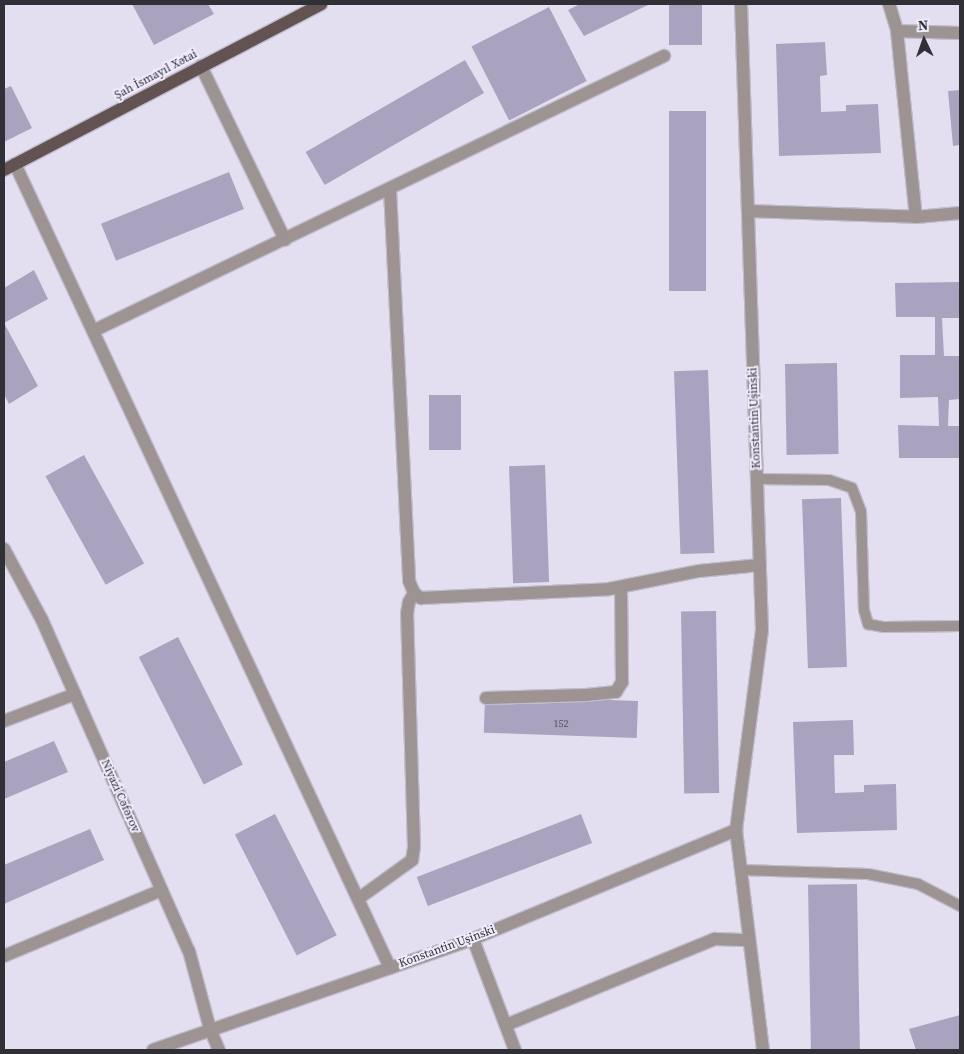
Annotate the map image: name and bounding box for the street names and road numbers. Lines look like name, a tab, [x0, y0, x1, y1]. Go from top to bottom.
street label: Şah İsmayıl Xətai	[112, 47, 200, 103]
street label: Konstantin Uşinski	[746, 367, 764, 469]
street label: Niyazi Cəfərov	[98, 758, 142, 834]
street label: Konstantin Uşinski	[397, 923, 497, 971]

